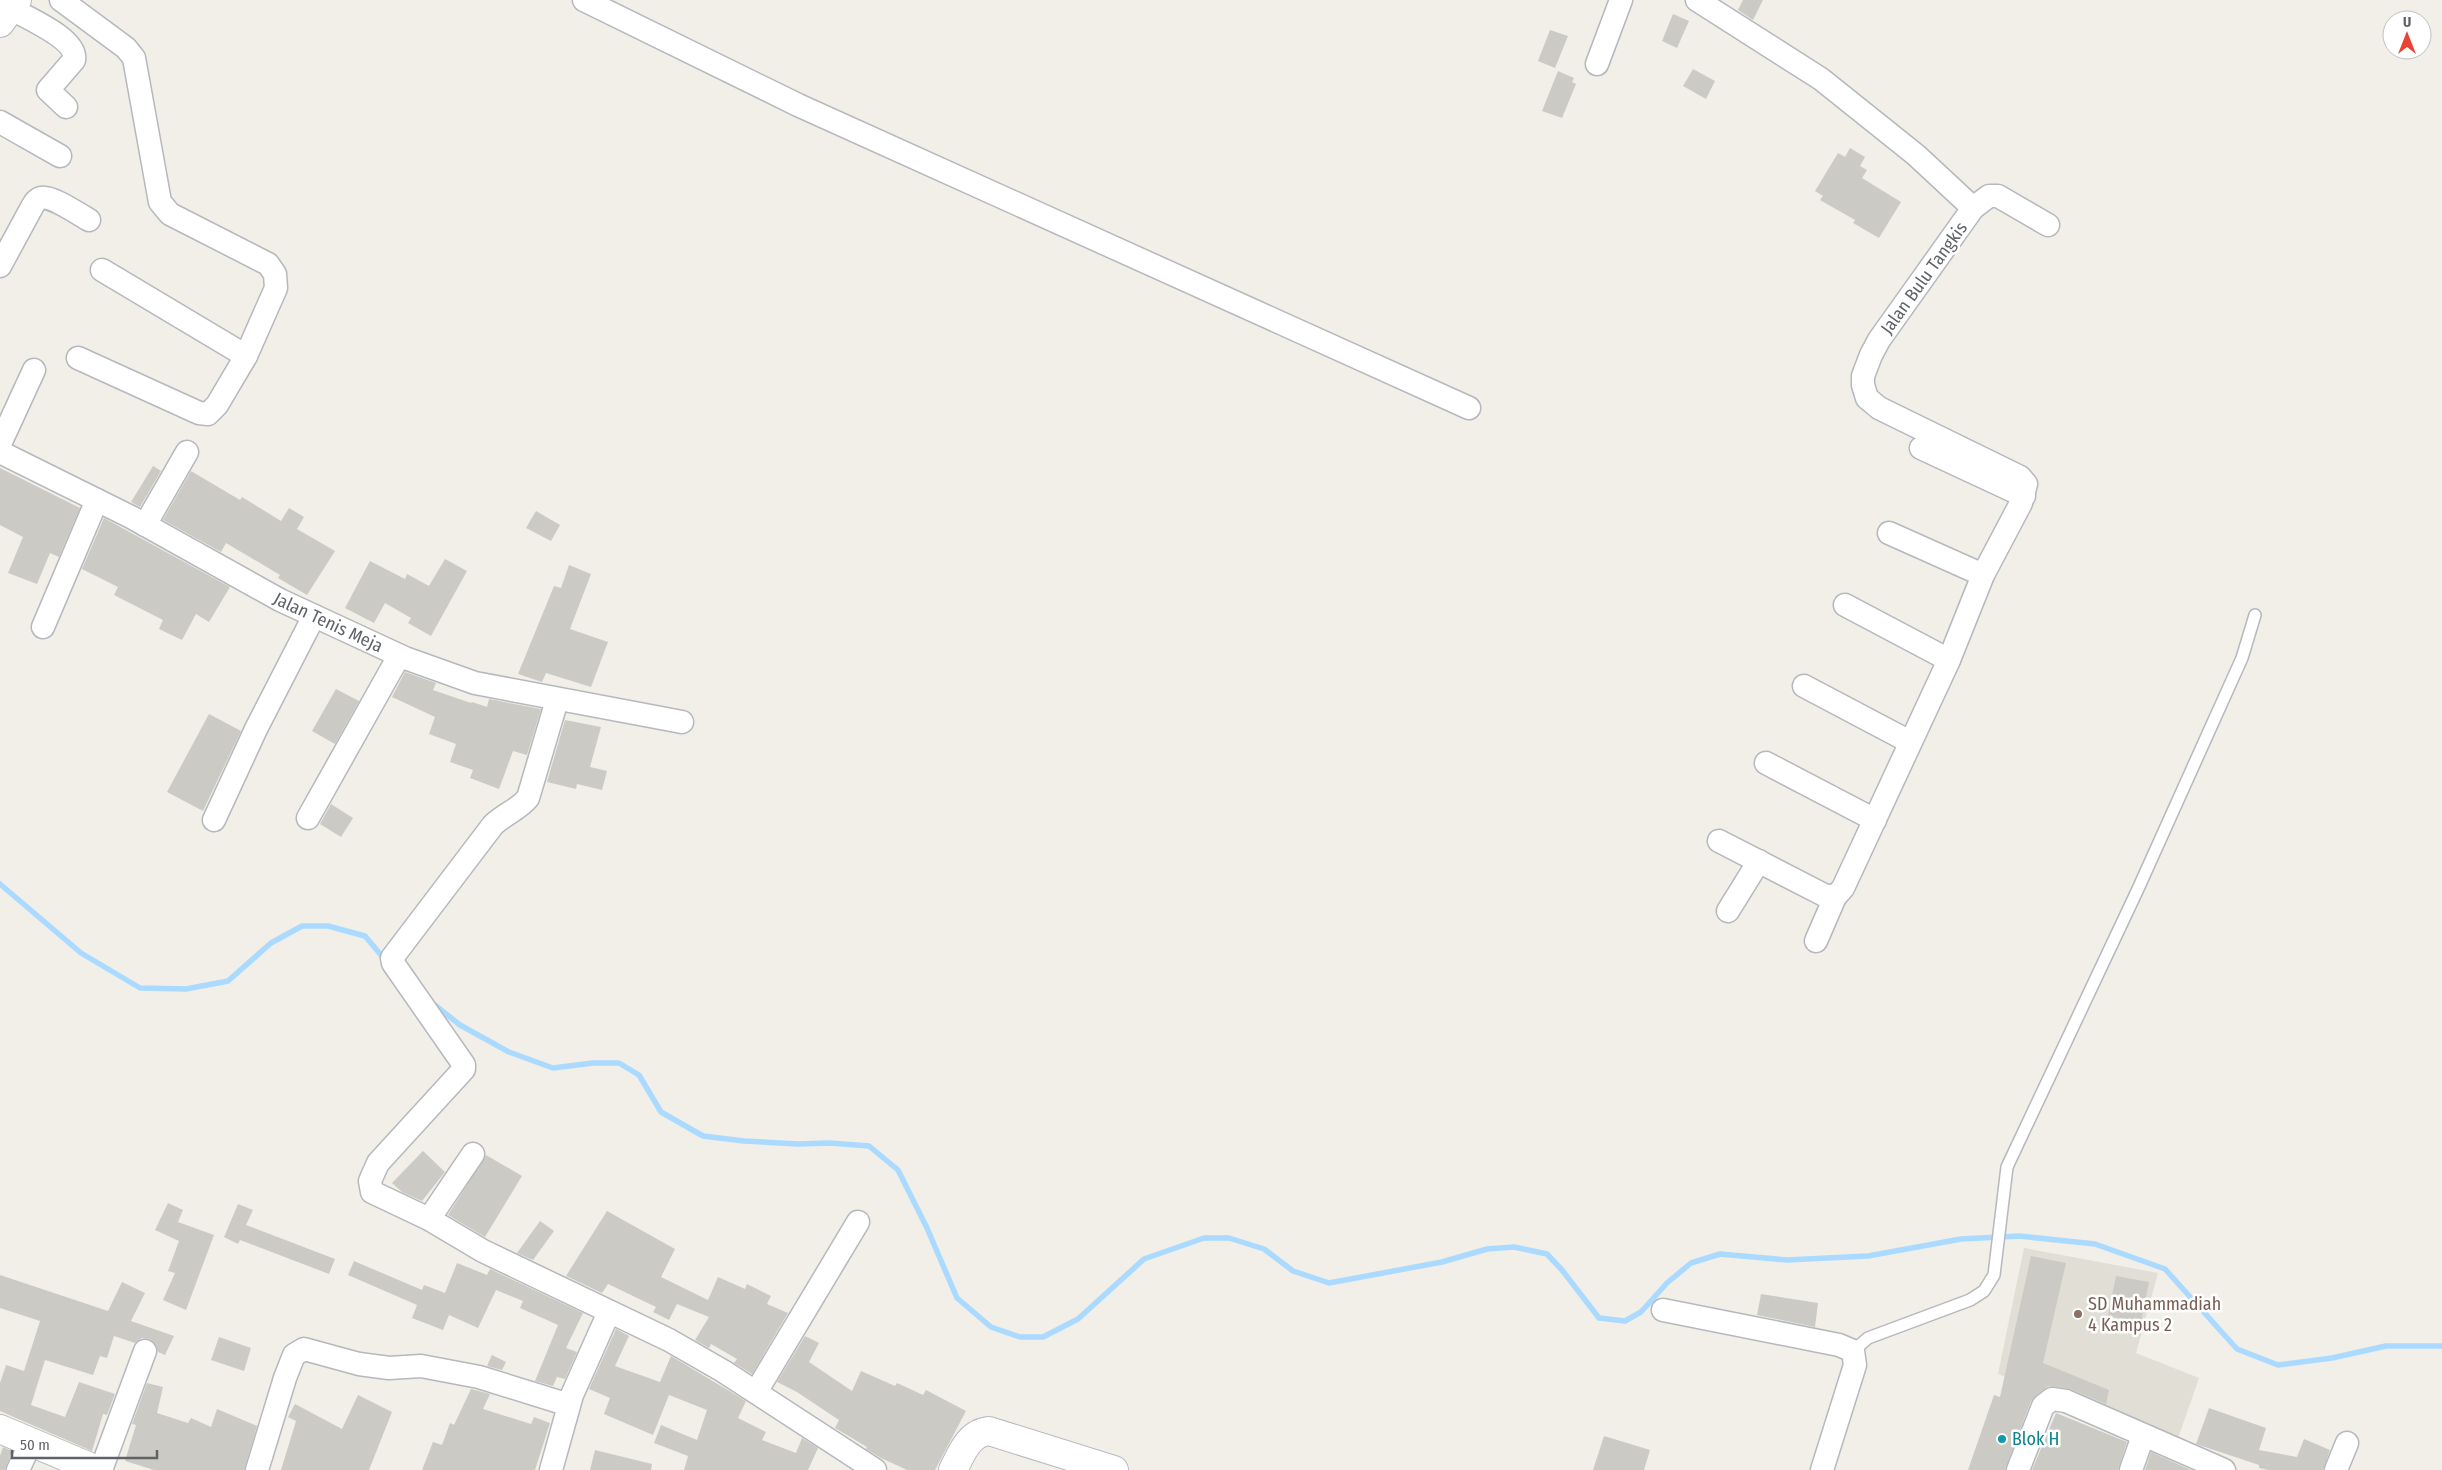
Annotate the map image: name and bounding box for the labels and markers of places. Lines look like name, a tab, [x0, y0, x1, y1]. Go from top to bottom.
place label: SD Muhammadiah 4 Kampus 2	[2088, 1293, 2221, 1336]
marker: SD Muhammadiah 4 Kampus 2	[2072, 1308, 2084, 1320]
place label: Blok H	[2012, 1428, 2060, 1450]
marker: Blok H	[1996, 1433, 2008, 1445]

